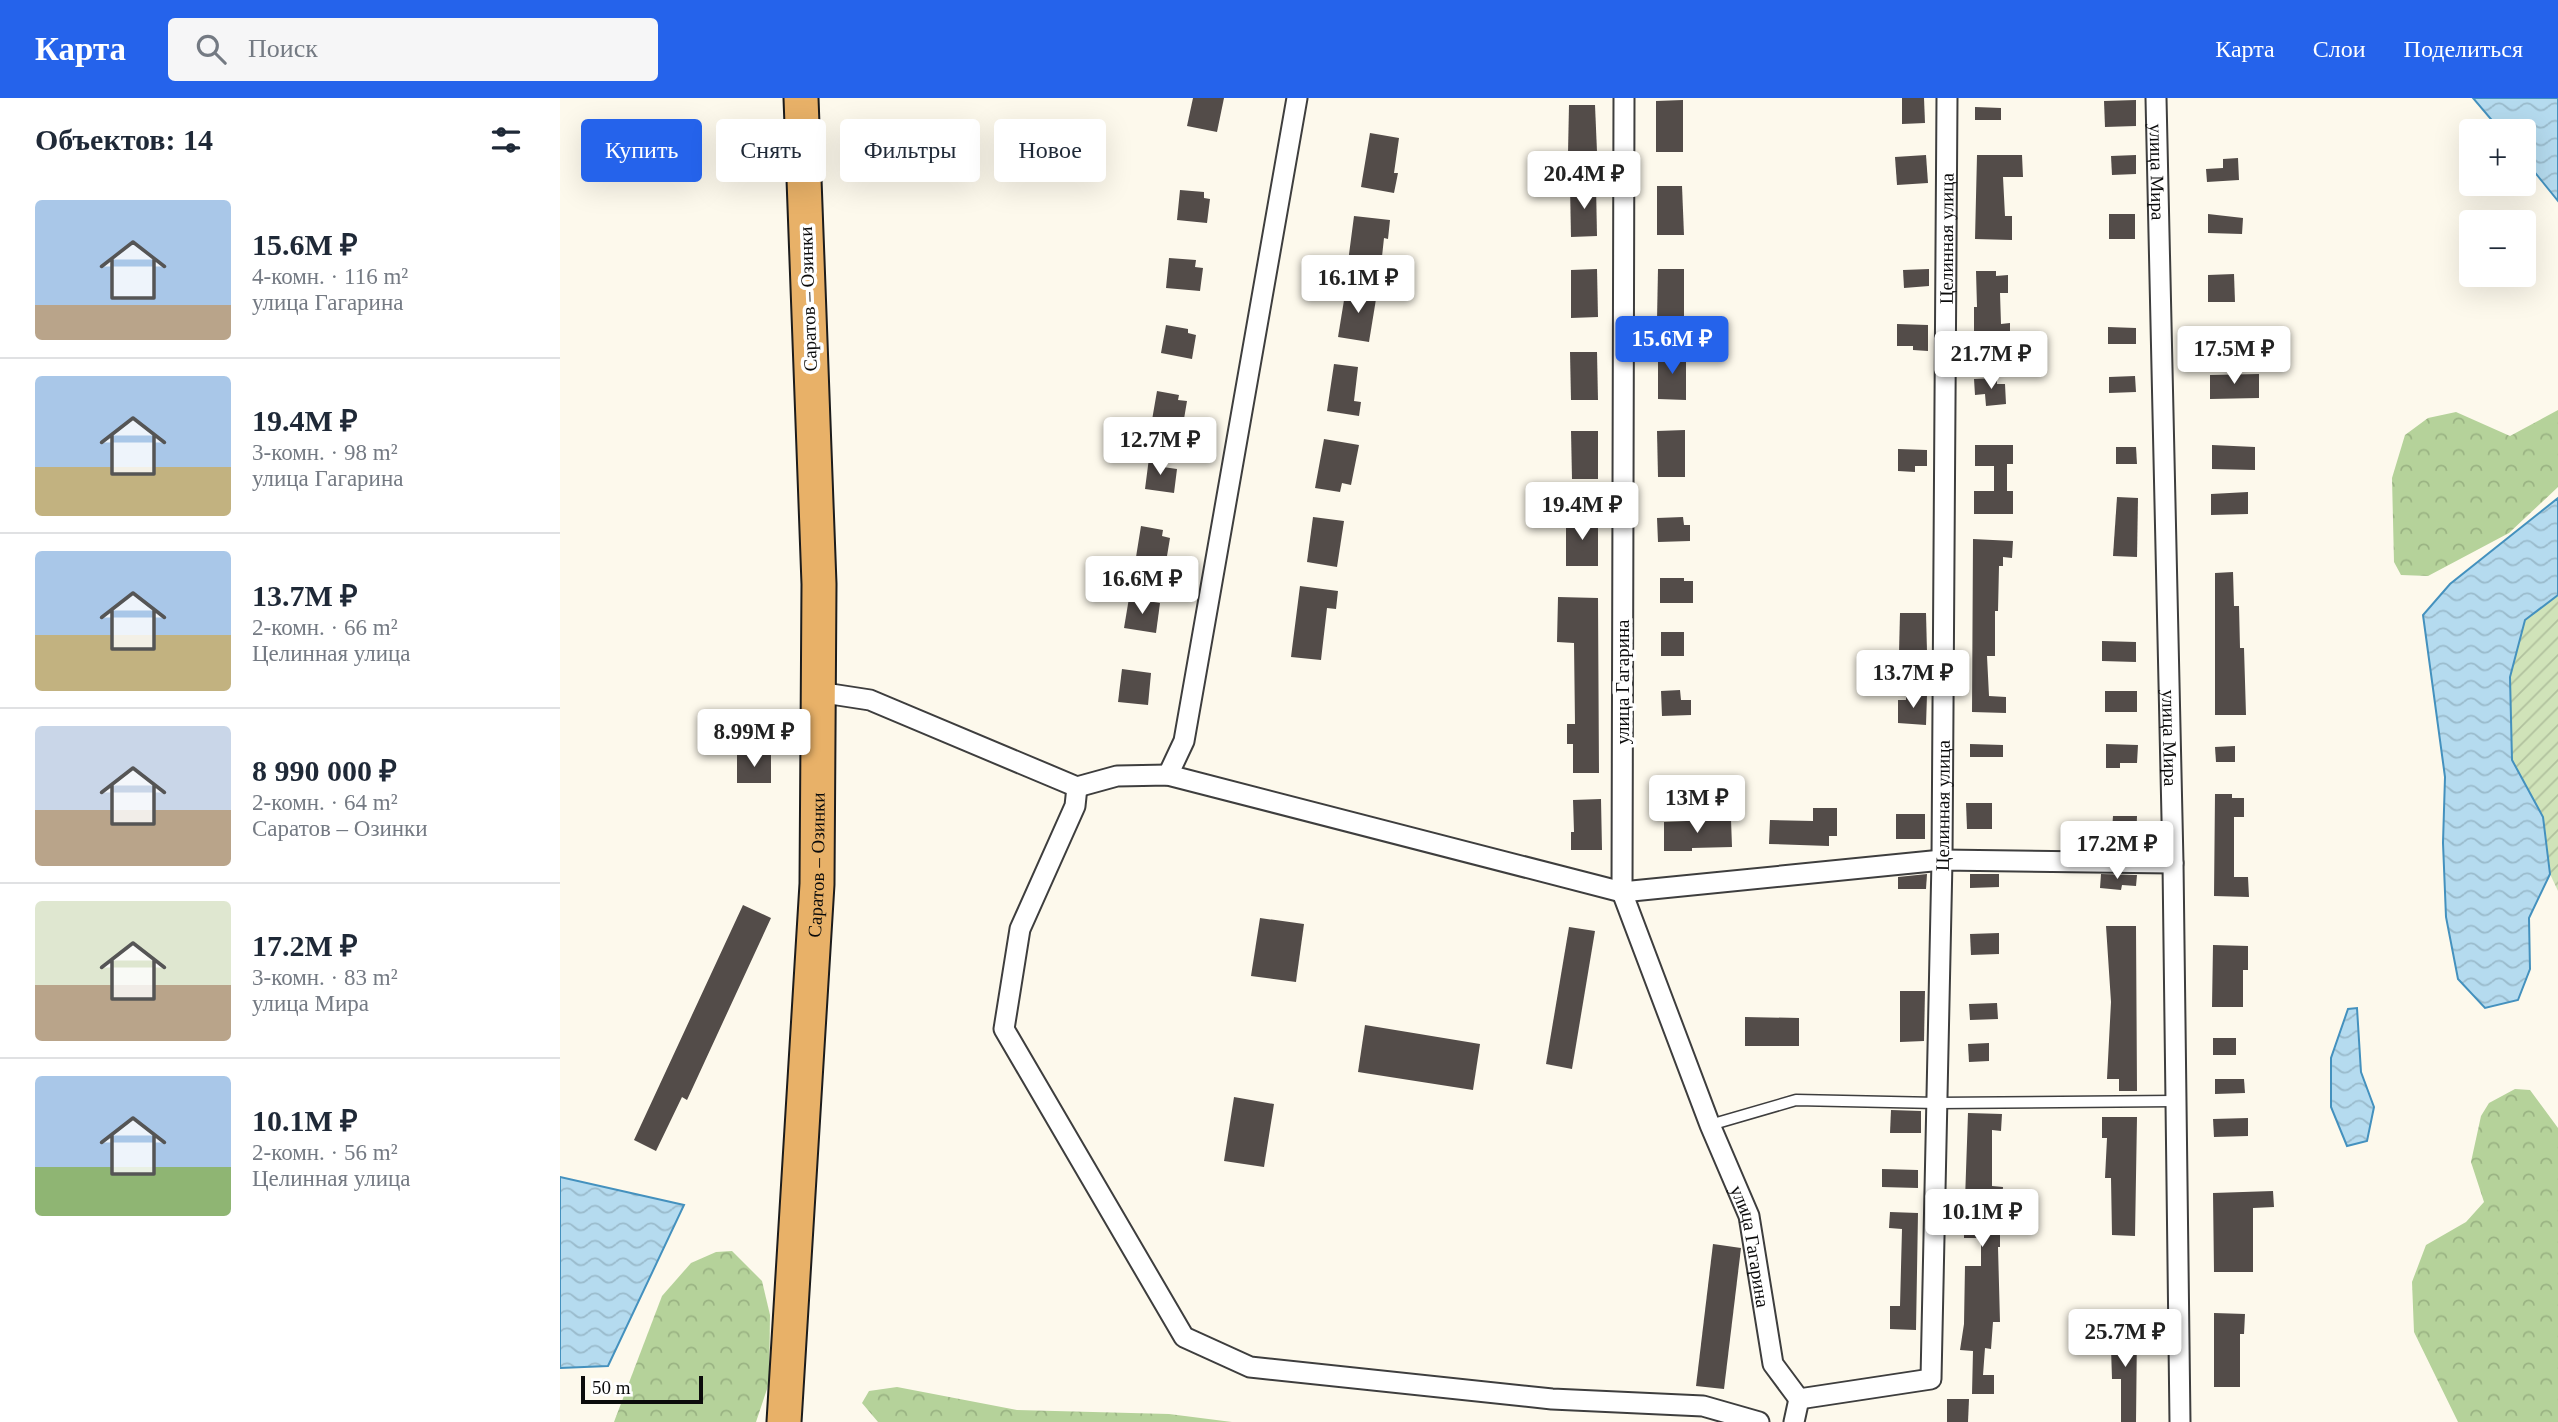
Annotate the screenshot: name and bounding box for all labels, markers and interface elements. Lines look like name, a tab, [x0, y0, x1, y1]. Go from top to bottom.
search box	[168, 18, 658, 81]
icon: search	[192, 30, 230, 68]
text: Карта	[35, 31, 126, 67]
text: Поиск	[248, 34, 318, 63]
text: Карта	[2215, 36, 2275, 62]
text: Слои	[2313, 36, 2366, 62]
text: Поделиться	[2404, 36, 2523, 62]
chip: Купить	[581, 119, 702, 182]
chip: Снять	[716, 119, 826, 182]
chip: Фильтры	[840, 119, 980, 182]
chip: Новое	[994, 119, 1106, 182]
map controls	[2459, 119, 2536, 287]
button: +	[2459, 119, 2536, 196]
icon: filters	[487, 121, 525, 159]
text: Объектов: 14	[35, 123, 213, 156]
street label: улица Мира	[2146, 123, 2169, 221]
pin: 20.4M ₽	[1519, 152, 1649, 211]
text: 20.4M ₽	[1543, 161, 1625, 186]
street label: Целинная улица	[1935, 172, 1957, 304]
button: −	[2459, 210, 2536, 287]
street label: Саратов – Озинки	[795, 226, 821, 372]
icon: home	[91, 228, 175, 312]
text: 15.6M ₽	[252, 228, 358, 261]
pin: 16.1M ₽	[1293, 256, 1423, 315]
text: 4-комн. · 116 m²	[252, 264, 408, 289]
text: 16.1M ₽	[1317, 265, 1399, 290]
text: улица Гагарина	[252, 290, 403, 315]
pin: 15.6M ₽	[1607, 316, 1737, 376]
text: 15.6M ₽	[1631, 326, 1713, 351]
pin: 17.5M ₽	[2169, 327, 2299, 386]
pin: 21.7M ₽	[1926, 331, 2056, 391]
text: 17.5M ₽	[2193, 336, 2275, 361]
text: 21.7M ₽	[1950, 341, 2032, 366]
icon: home	[91, 404, 175, 488]
text: 19.4M ₽	[252, 404, 358, 437]
pin: 12.7M ₽	[1095, 418, 1225, 477]
text: 12.7M ₽	[1119, 427, 1201, 452]
text: 3-комн. · 98 m²	[252, 440, 398, 465]
text: улица Гагарина	[252, 466, 403, 491]
pin: 19.4M ₽	[1517, 482, 1647, 542]
text: 19.4M ₽	[1541, 492, 1623, 517]
pin: 16.6M ₽	[1077, 556, 1207, 616]
text: 16.6M ₽	[1101, 566, 1183, 591]
icon: home	[91, 579, 175, 663]
text: 13.7M ₽	[252, 579, 358, 612]
text: 2-комн. · 66 m²	[252, 615, 398, 640]
street label: улица Гагарина	[1612, 619, 1633, 745]
text: Целинная улица	[252, 641, 411, 666]
pin: 13.7M ₽	[1848, 650, 1978, 710]
text: 13.7M ₽	[1872, 660, 1954, 685]
street label: улица Мира	[2159, 689, 2182, 787]
pin: 8.99M ₽	[689, 710, 819, 769]
text: 8.99M ₽	[713, 719, 795, 744]
street label: Целинная улица	[1931, 739, 1953, 871]
icon: home	[91, 754, 175, 838]
text: 8 990 000 ₽	[252, 754, 397, 787]
pin: 13M ₽	[1648, 776, 1746, 835]
text: 13M ₽	[1665, 785, 1729, 810]
text: 2-комн. · 64 m²	[252, 790, 398, 815]
street label: Саратов – Озинки	[803, 792, 828, 938]
text: Саратов – Озинки	[252, 816, 428, 841]
pin: 17.2M ₽	[2052, 822, 2182, 881]
text: 17.2M ₽	[2076, 831, 2158, 856]
icon: home	[91, 929, 175, 1013]
text: 17.2M ₽	[252, 929, 358, 962]
text: 3-комн. · 83 m²	[252, 965, 398, 990]
text: улица Мира	[252, 991, 369, 1016]
icon: home	[91, 1104, 175, 1188]
text: 10.1M ₽	[252, 1104, 358, 1137]
text: 2-комн. · 56 m²	[252, 1140, 398, 1165]
text: Целинная улица	[252, 1166, 411, 1191]
street label: улица Гагарина	[1726, 1182, 1774, 1310]
pin: 10.1M ₽	[1917, 1190, 2047, 1249]
text: 10.1M ₽	[1941, 1199, 2023, 1224]
pin: 25.7M ₽	[2060, 1310, 2190, 1369]
text: 25.7M ₽	[2084, 1319, 2166, 1344]
scale bar	[581, 1373, 704, 1405]
text: 50 m	[592, 1377, 631, 1398]

